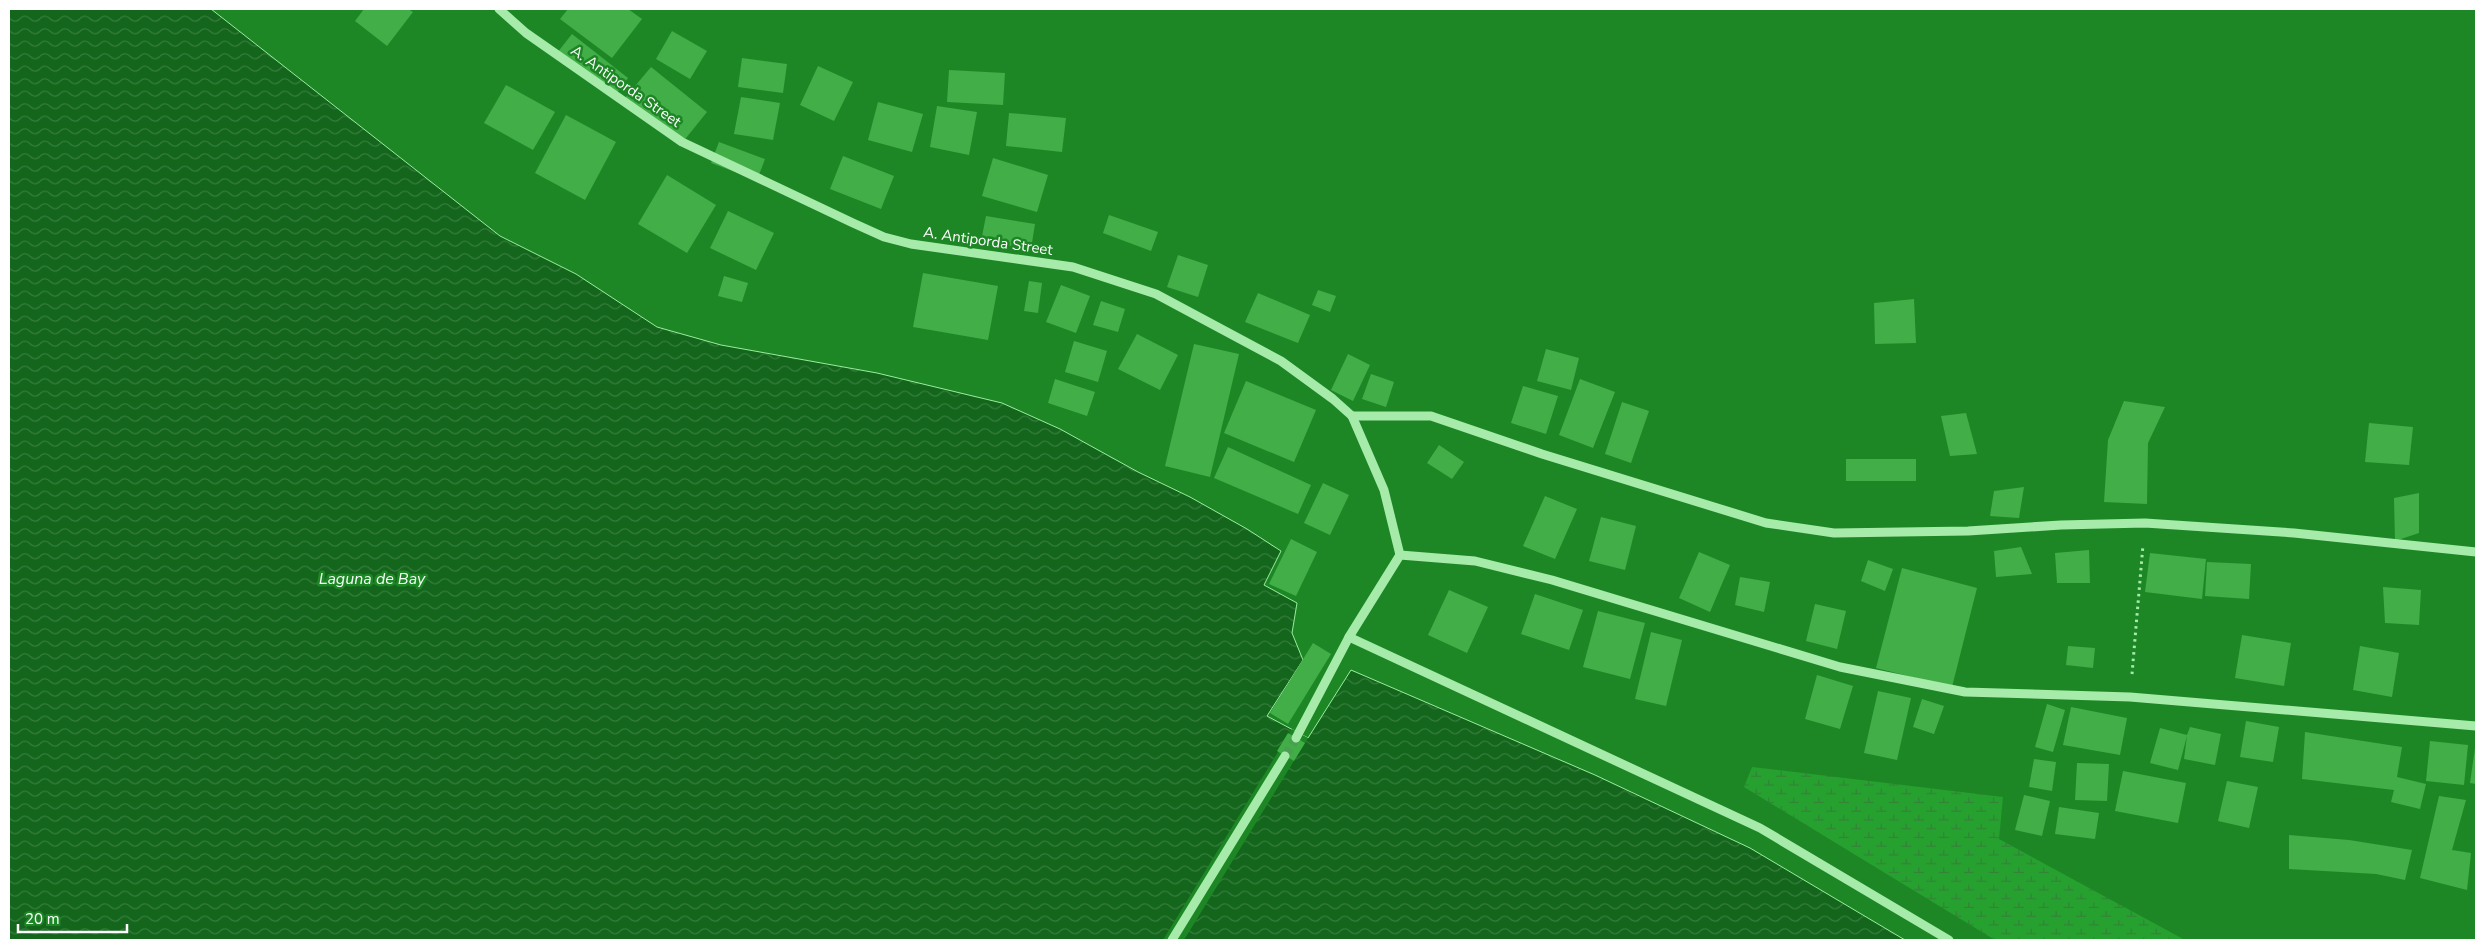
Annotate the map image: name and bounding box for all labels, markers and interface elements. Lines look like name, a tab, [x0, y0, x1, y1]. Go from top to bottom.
street label: A. Antiporda Street	[567, 40, 686, 132]
street label: A. Antiporda Street	[922, 222, 1055, 260]
water label: Laguna de Bay	[319, 568, 426, 590]
scale bar	[18, 902, 126, 934]
text: 20 m	[25, 909, 60, 929]

